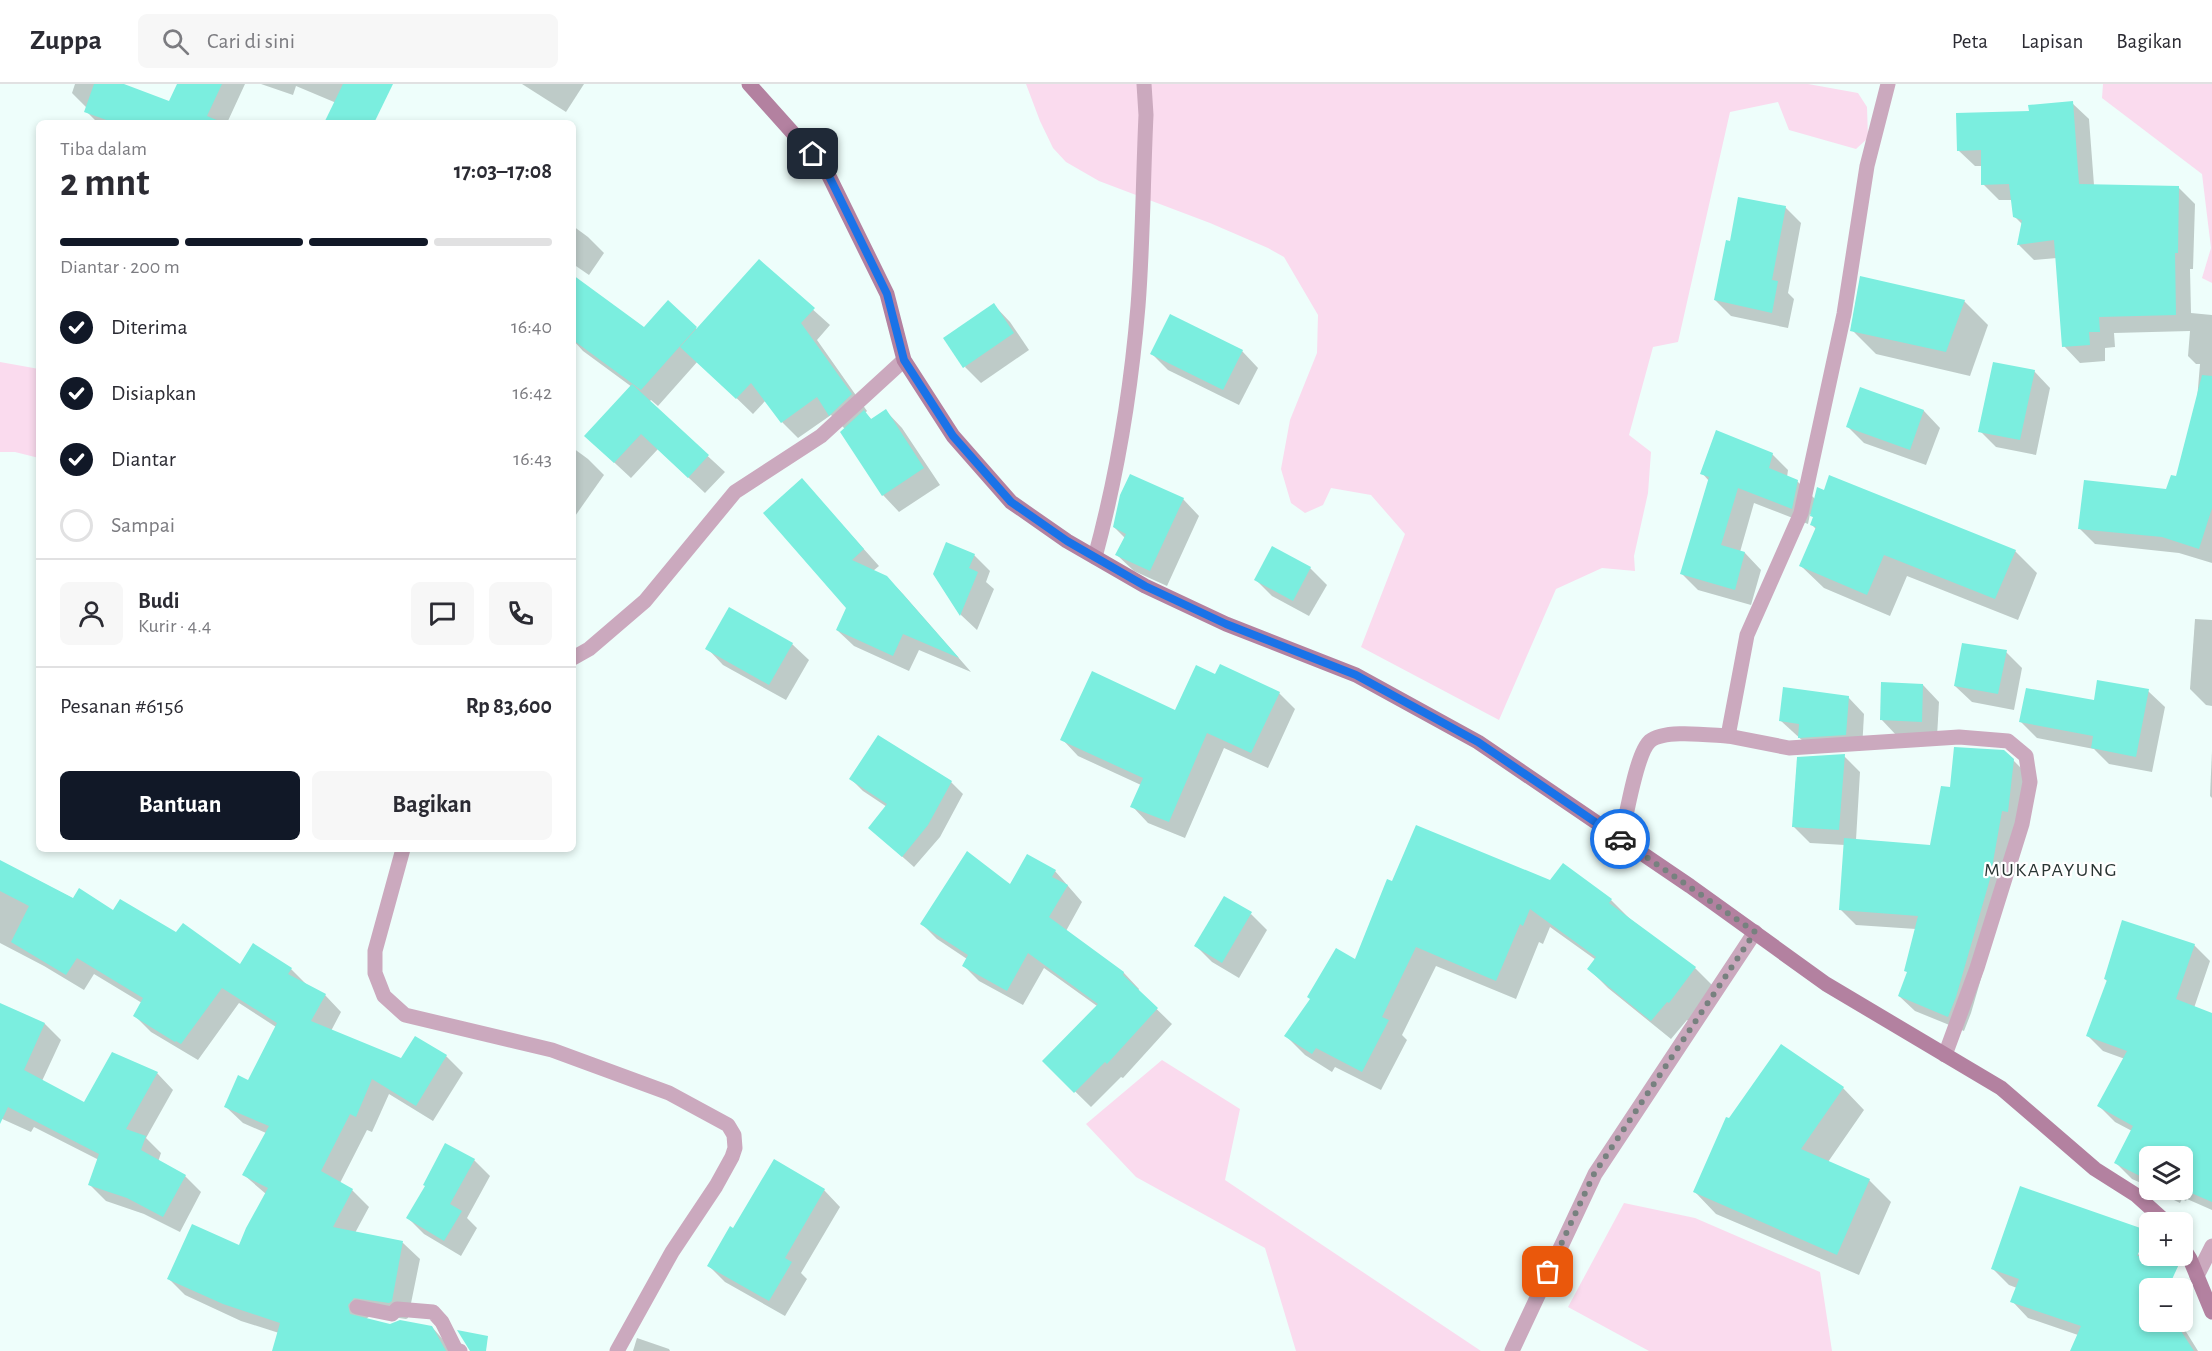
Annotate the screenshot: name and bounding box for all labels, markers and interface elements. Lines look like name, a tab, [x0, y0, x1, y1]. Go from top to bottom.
search box	[138, 14, 558, 68]
icon: search	[159, 25, 192, 58]
text: Zuppa	[30, 27, 102, 55]
text: Cari di sini	[207, 30, 295, 52]
text: Peta	[1952, 31, 1988, 52]
text: Lapisan	[2021, 31, 2083, 52]
text: Bagikan	[2116, 31, 2182, 52]
pin	[787, 128, 838, 179]
icon: home	[796, 137, 829, 170]
text: Tiba dalam	[60, 139, 147, 159]
text: 17:03–17:08	[454, 160, 552, 182]
text: 2 mnt	[60, 164, 149, 203]
text: Diantar · 200 m	[60, 257, 180, 277]
icon: check	[60, 311, 93, 344]
text: Diterima	[111, 316, 188, 338]
text: 16:40	[511, 317, 552, 337]
icon: check	[60, 377, 93, 410]
text: Disiapkan	[111, 382, 196, 404]
text: 16:42	[512, 383, 552, 403]
icon: check	[60, 443, 93, 476]
text: Diantar	[111, 448, 176, 470]
text: 16:43	[513, 449, 552, 469]
text: Sampai	[111, 514, 175, 536]
button: person	[60, 582, 123, 645]
button: chat	[411, 582, 474, 645]
button: phone	[489, 582, 552, 645]
text: Budi	[138, 590, 180, 612]
text: Kurir · 4.4	[138, 616, 211, 636]
text: Pesanan #6156	[60, 695, 184, 717]
text: Rp 83,600	[466, 695, 552, 717]
button: Bantuan	[60, 771, 300, 840]
button: Bagikan	[312, 771, 552, 840]
courier	[1590, 809, 1650, 869]
icon: car	[1604, 823, 1637, 856]
district label: MUKAPAYUNG	[1984, 860, 2118, 880]
map controls	[2139, 1146, 2193, 1332]
button: layers	[2139, 1146, 2193, 1200]
button: +	[2139, 1212, 2193, 1266]
pin	[1522, 1246, 1573, 1297]
icon: bag	[1531, 1255, 1564, 1288]
button: −	[2139, 1278, 2193, 1332]

